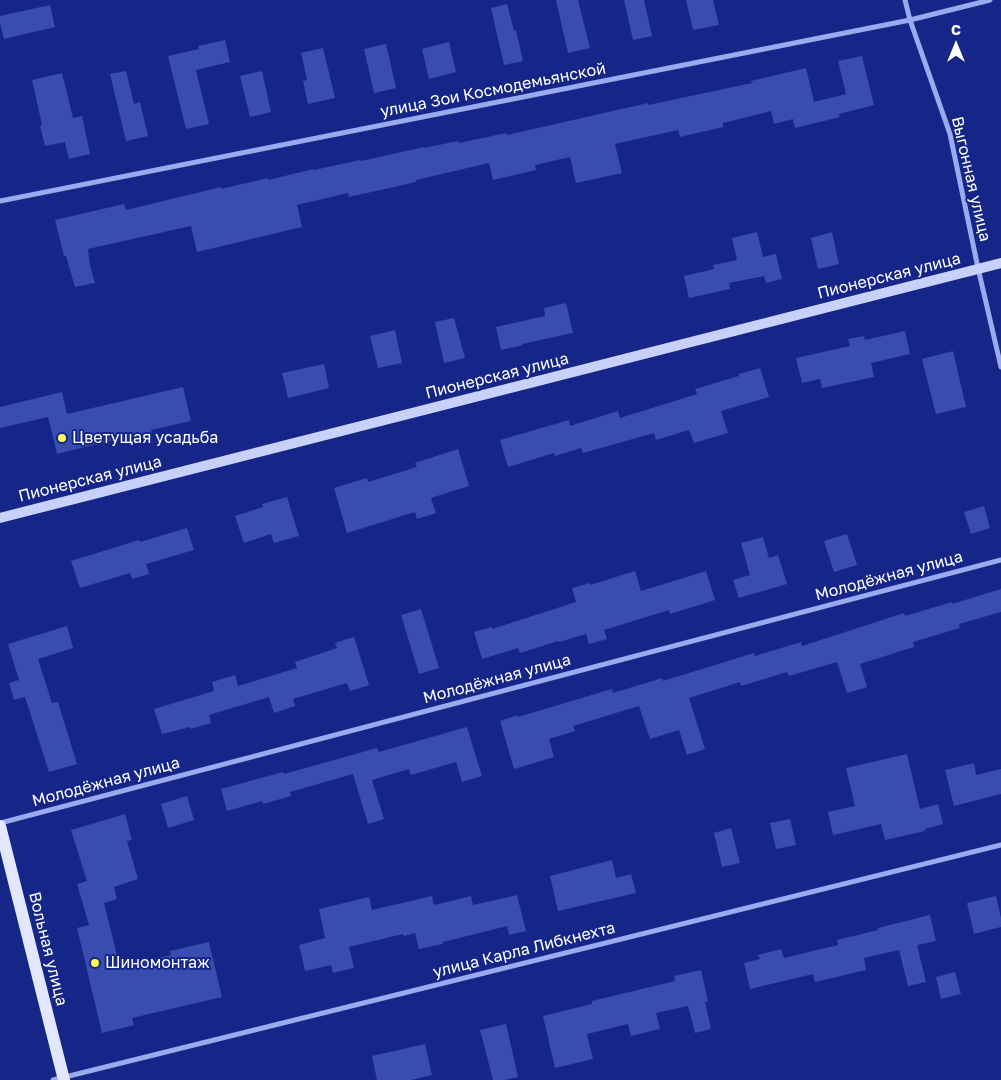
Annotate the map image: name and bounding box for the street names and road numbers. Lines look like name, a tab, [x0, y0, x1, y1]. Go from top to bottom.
street label: улица Зои Космодемьянской	[379, 59, 607, 121]
street label: Выгонная улица	[947, 115, 995, 243]
street label: Пионерская улица	[815, 249, 963, 303]
street label: Пионерская улица	[423, 349, 571, 403]
street label: Пионерская улица	[16, 452, 164, 506]
street label: Молодёжная улица	[813, 547, 965, 605]
street label: Молодёжная улица	[421, 650, 573, 708]
street label: Молодёжная улица	[30, 753, 182, 811]
street label: Вольная улица	[25, 890, 71, 1008]
street label: улица Карла Либкнехта	[431, 918, 617, 982]

